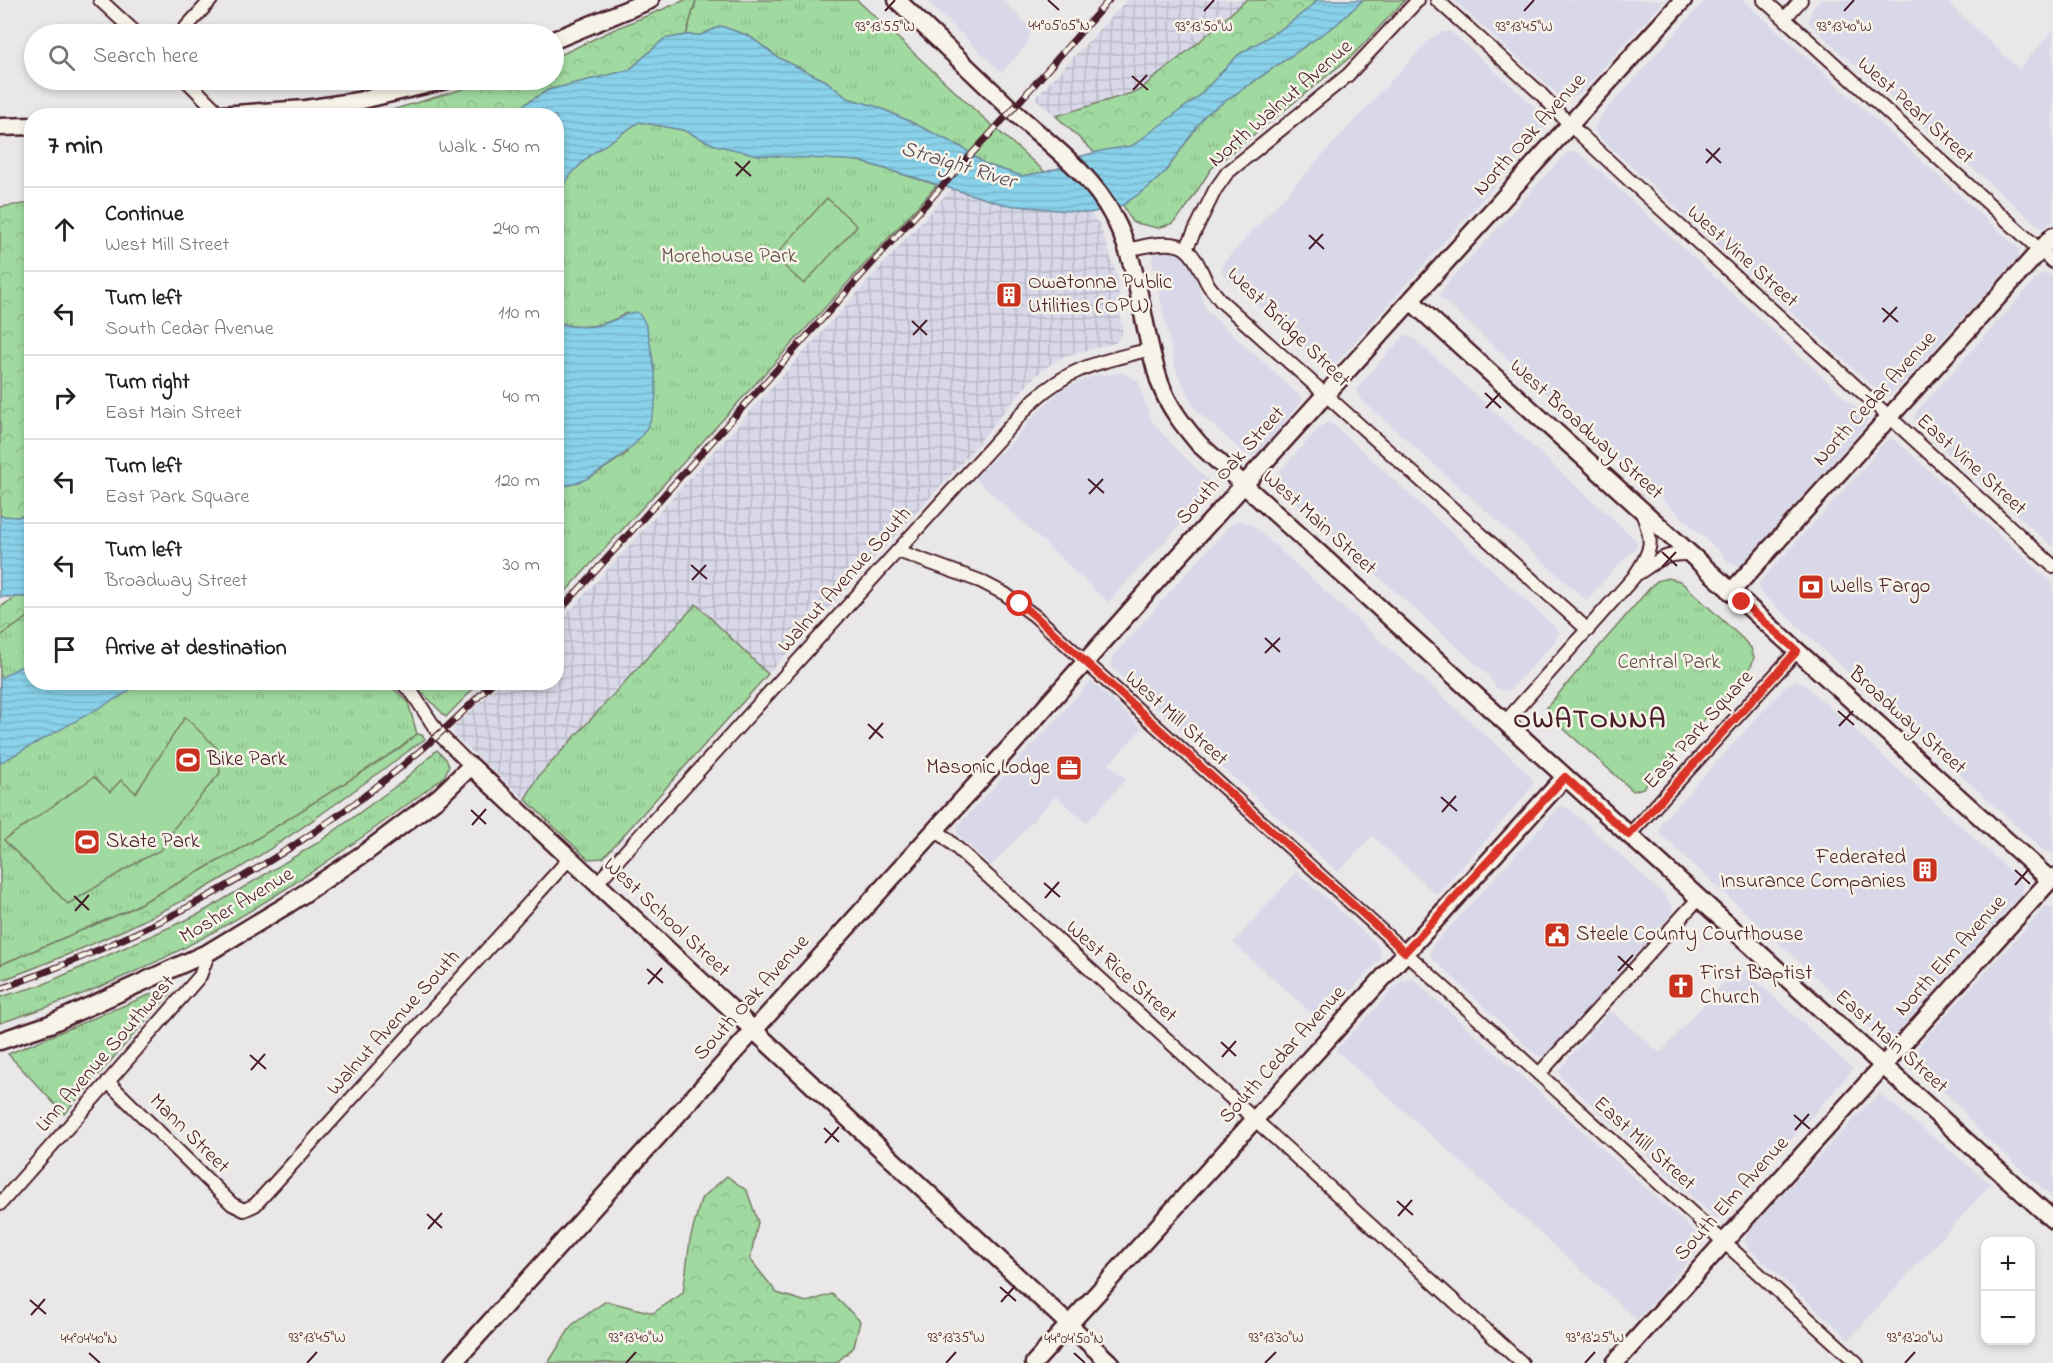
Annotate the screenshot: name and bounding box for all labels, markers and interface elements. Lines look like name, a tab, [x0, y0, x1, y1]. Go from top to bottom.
text: 44°05'05"N	[1028, 15, 1090, 37]
text: 93°13'55"W	[855, 16, 915, 38]
text: 93°13'50"W	[1175, 16, 1233, 38]
text: 93°13'45"W	[1495, 16, 1553, 38]
text: 93°13'40"W	[1816, 16, 1872, 38]
search box	[24, 24, 564, 90]
street label: North Walnut Avenue	[1202, 32, 1360, 175]
icon: search	[45, 41, 78, 74]
text: Search here	[93, 41, 198, 73]
street label: West Pearl Street	[1850, 50, 1980, 172]
street label: North Oak Avenue	[1467, 66, 1594, 203]
text: 7 min	[48, 128, 103, 166]
text: Walk · 540 m	[438, 133, 540, 162]
water label: Straight River	[897, 133, 1022, 200]
text: Continue	[105, 199, 184, 231]
street label: West Vine Street	[1679, 199, 1805, 315]
icon: ahead	[48, 213, 81, 246]
text: 240 m	[493, 215, 540, 244]
text: West Mill Street	[105, 231, 229, 260]
park label: Morehouse Park	[661, 242, 798, 272]
street label: West Bridge Street	[1218, 261, 1357, 396]
place label: Owatonna Public Utilities (OPU)	[1028, 268, 1173, 322]
building icon: Owatonna Public Utilities (OPU)	[994, 280, 1024, 310]
text: Turn left	[105, 283, 182, 315]
icon: left	[48, 297, 81, 330]
text: 110 m	[498, 299, 540, 328]
text: South Cedar Avenue	[105, 315, 274, 344]
street label: North Cedar Avenue	[1806, 324, 1944, 473]
street label: West Broadway Street	[1501, 352, 1670, 509]
text: Turn right	[105, 367, 190, 399]
icon: right	[48, 381, 81, 414]
text: 40 m	[503, 383, 540, 412]
text: East Main Street	[105, 399, 242, 428]
street label: South Oak Street	[1169, 400, 1293, 532]
street label: East Vine Street	[1909, 407, 2033, 523]
text: Turn left	[105, 451, 182, 483]
street label: West Main Street	[1255, 463, 1383, 583]
icon: left	[48, 465, 81, 498]
text: 120 m	[495, 467, 540, 496]
text: East Park Square	[105, 483, 249, 512]
street label: Walnut Avenue South	[771, 500, 919, 660]
text: Turn left	[105, 535, 182, 567]
icon: left	[48, 549, 81, 582]
text: 30 m	[503, 551, 540, 580]
text: Broadway Street	[105, 567, 248, 596]
bank icon: Wells Fargo	[1796, 572, 1826, 602]
place label: Wells Fargo	[1830, 572, 1931, 604]
route end	[1728, 588, 1754, 614]
route start	[1006, 590, 1032, 616]
icon: arrive	[48, 633, 81, 666]
text: Arrive at destination	[105, 633, 287, 665]
park label: Central Park	[1618, 648, 1721, 678]
street label: Broadway Street	[1839, 659, 1973, 784]
street label: East Park Square	[1637, 663, 1761, 796]
street label: West Mill Street	[1117, 664, 1235, 774]
district label: OWATONNA	[1513, 701, 1667, 740]
sports icon: Bike Park	[173, 745, 203, 775]
place label: Bike Park	[206, 745, 288, 775]
place label: Masonic Lodge	[926, 753, 1051, 785]
office icon: Masonic Lodge	[1054, 753, 1084, 783]
sports icon: Skate Park	[72, 827, 102, 857]
place label: Skate Park	[106, 827, 200, 857]
place label: Federated Insurance Companies	[1720, 843, 1906, 897]
street label: West School Street	[596, 851, 736, 985]
building icon: Federated Insurance Companies	[1910, 855, 1940, 885]
street label: Mosher Avenue	[174, 860, 300, 952]
street label: North Elm Avenue	[1888, 888, 2014, 1023]
street label: West Rice Street	[1059, 914, 1183, 1030]
public building icon: Steele County Courthouse	[1542, 920, 1572, 950]
place label: Steele County Courthouse	[1576, 920, 1804, 952]
street label: South Oak Avenue	[687, 928, 817, 1068]
street label: Walnut Avenue South	[320, 943, 468, 1103]
place label: First Baptist Church	[1699, 959, 1812, 1013]
street label: Linn Avenue Southwest	[29, 969, 183, 1139]
church icon: First Baptist Church	[1666, 971, 1696, 1001]
street label: South Cedar Avenue	[1213, 979, 1354, 1131]
street label: East Main Street	[1828, 983, 1954, 1101]
street label: Mann Street	[142, 1087, 236, 1181]
street label: East Mill Street	[1586, 1090, 1702, 1198]
street label: South Elm Avenue	[1668, 1129, 1797, 1268]
map controls	[1981, 1237, 2035, 1345]
button: +	[1981, 1237, 2035, 1291]
button: −	[1981, 1291, 2035, 1345]
text: 93°13'45"W	[288, 1327, 346, 1349]
text: 93°13'40"W	[608, 1327, 664, 1349]
text: 93°13'35"W	[927, 1327, 985, 1349]
text: 93°13'30"W	[1248, 1327, 1304, 1349]
text: 93°13'25"W	[1566, 1327, 1624, 1349]
text: 93°13'20"W	[1887, 1327, 1943, 1349]
text: 44°04'40"N	[61, 1328, 117, 1350]
text: 44°04'50"N	[1044, 1328, 1104, 1350]

